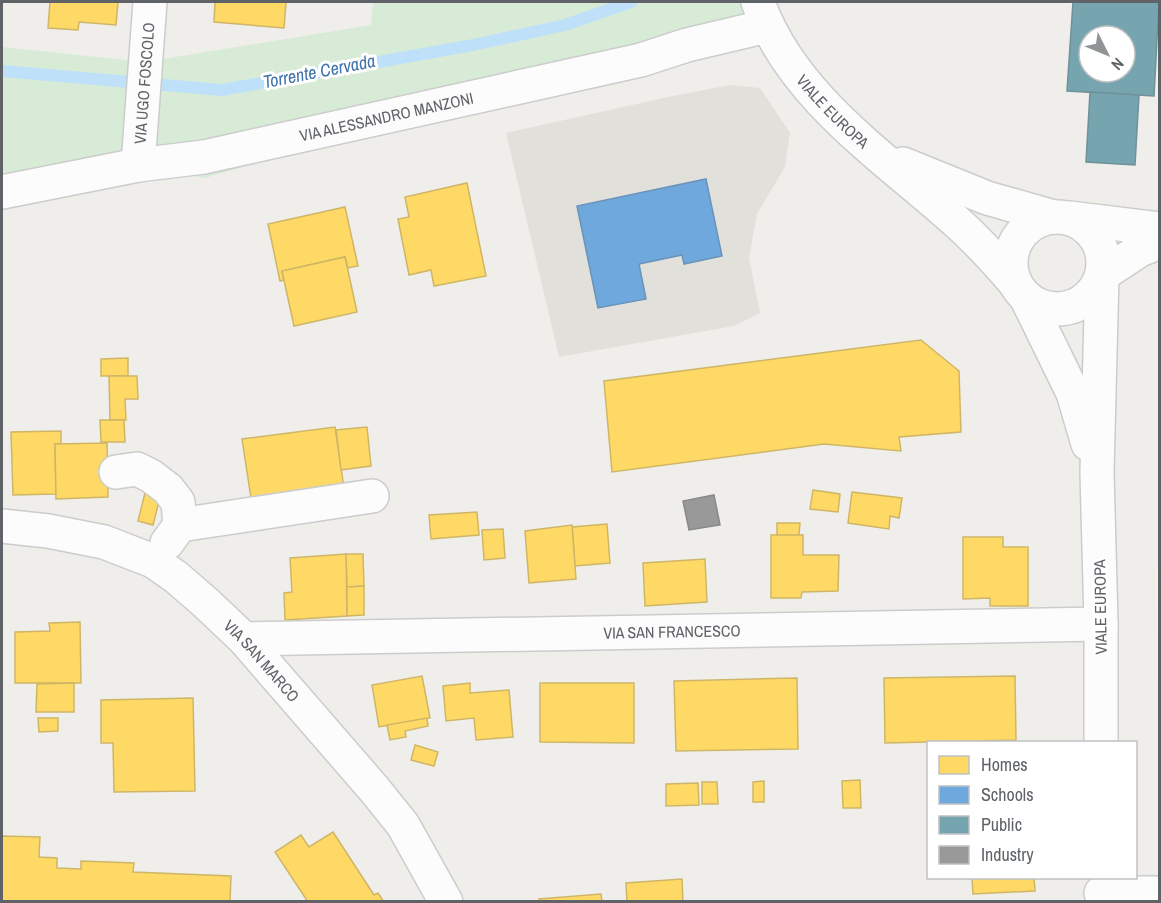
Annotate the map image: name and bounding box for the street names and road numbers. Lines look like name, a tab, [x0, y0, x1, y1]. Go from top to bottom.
street label: VIA UGO FOSCOLO	[129, 22, 159, 145]
street label: VIALE EUROPA	[792, 70, 874, 154]
street label: VIA ALESSANDRO MANZONI	[297, 87, 475, 146]
street label: VIALE EUROPA	[1088, 559, 1112, 655]
street label: VIA SAN MARCO	[219, 615, 305, 707]
street label: VIA SAN FRANCESCO	[603, 619, 741, 644]

